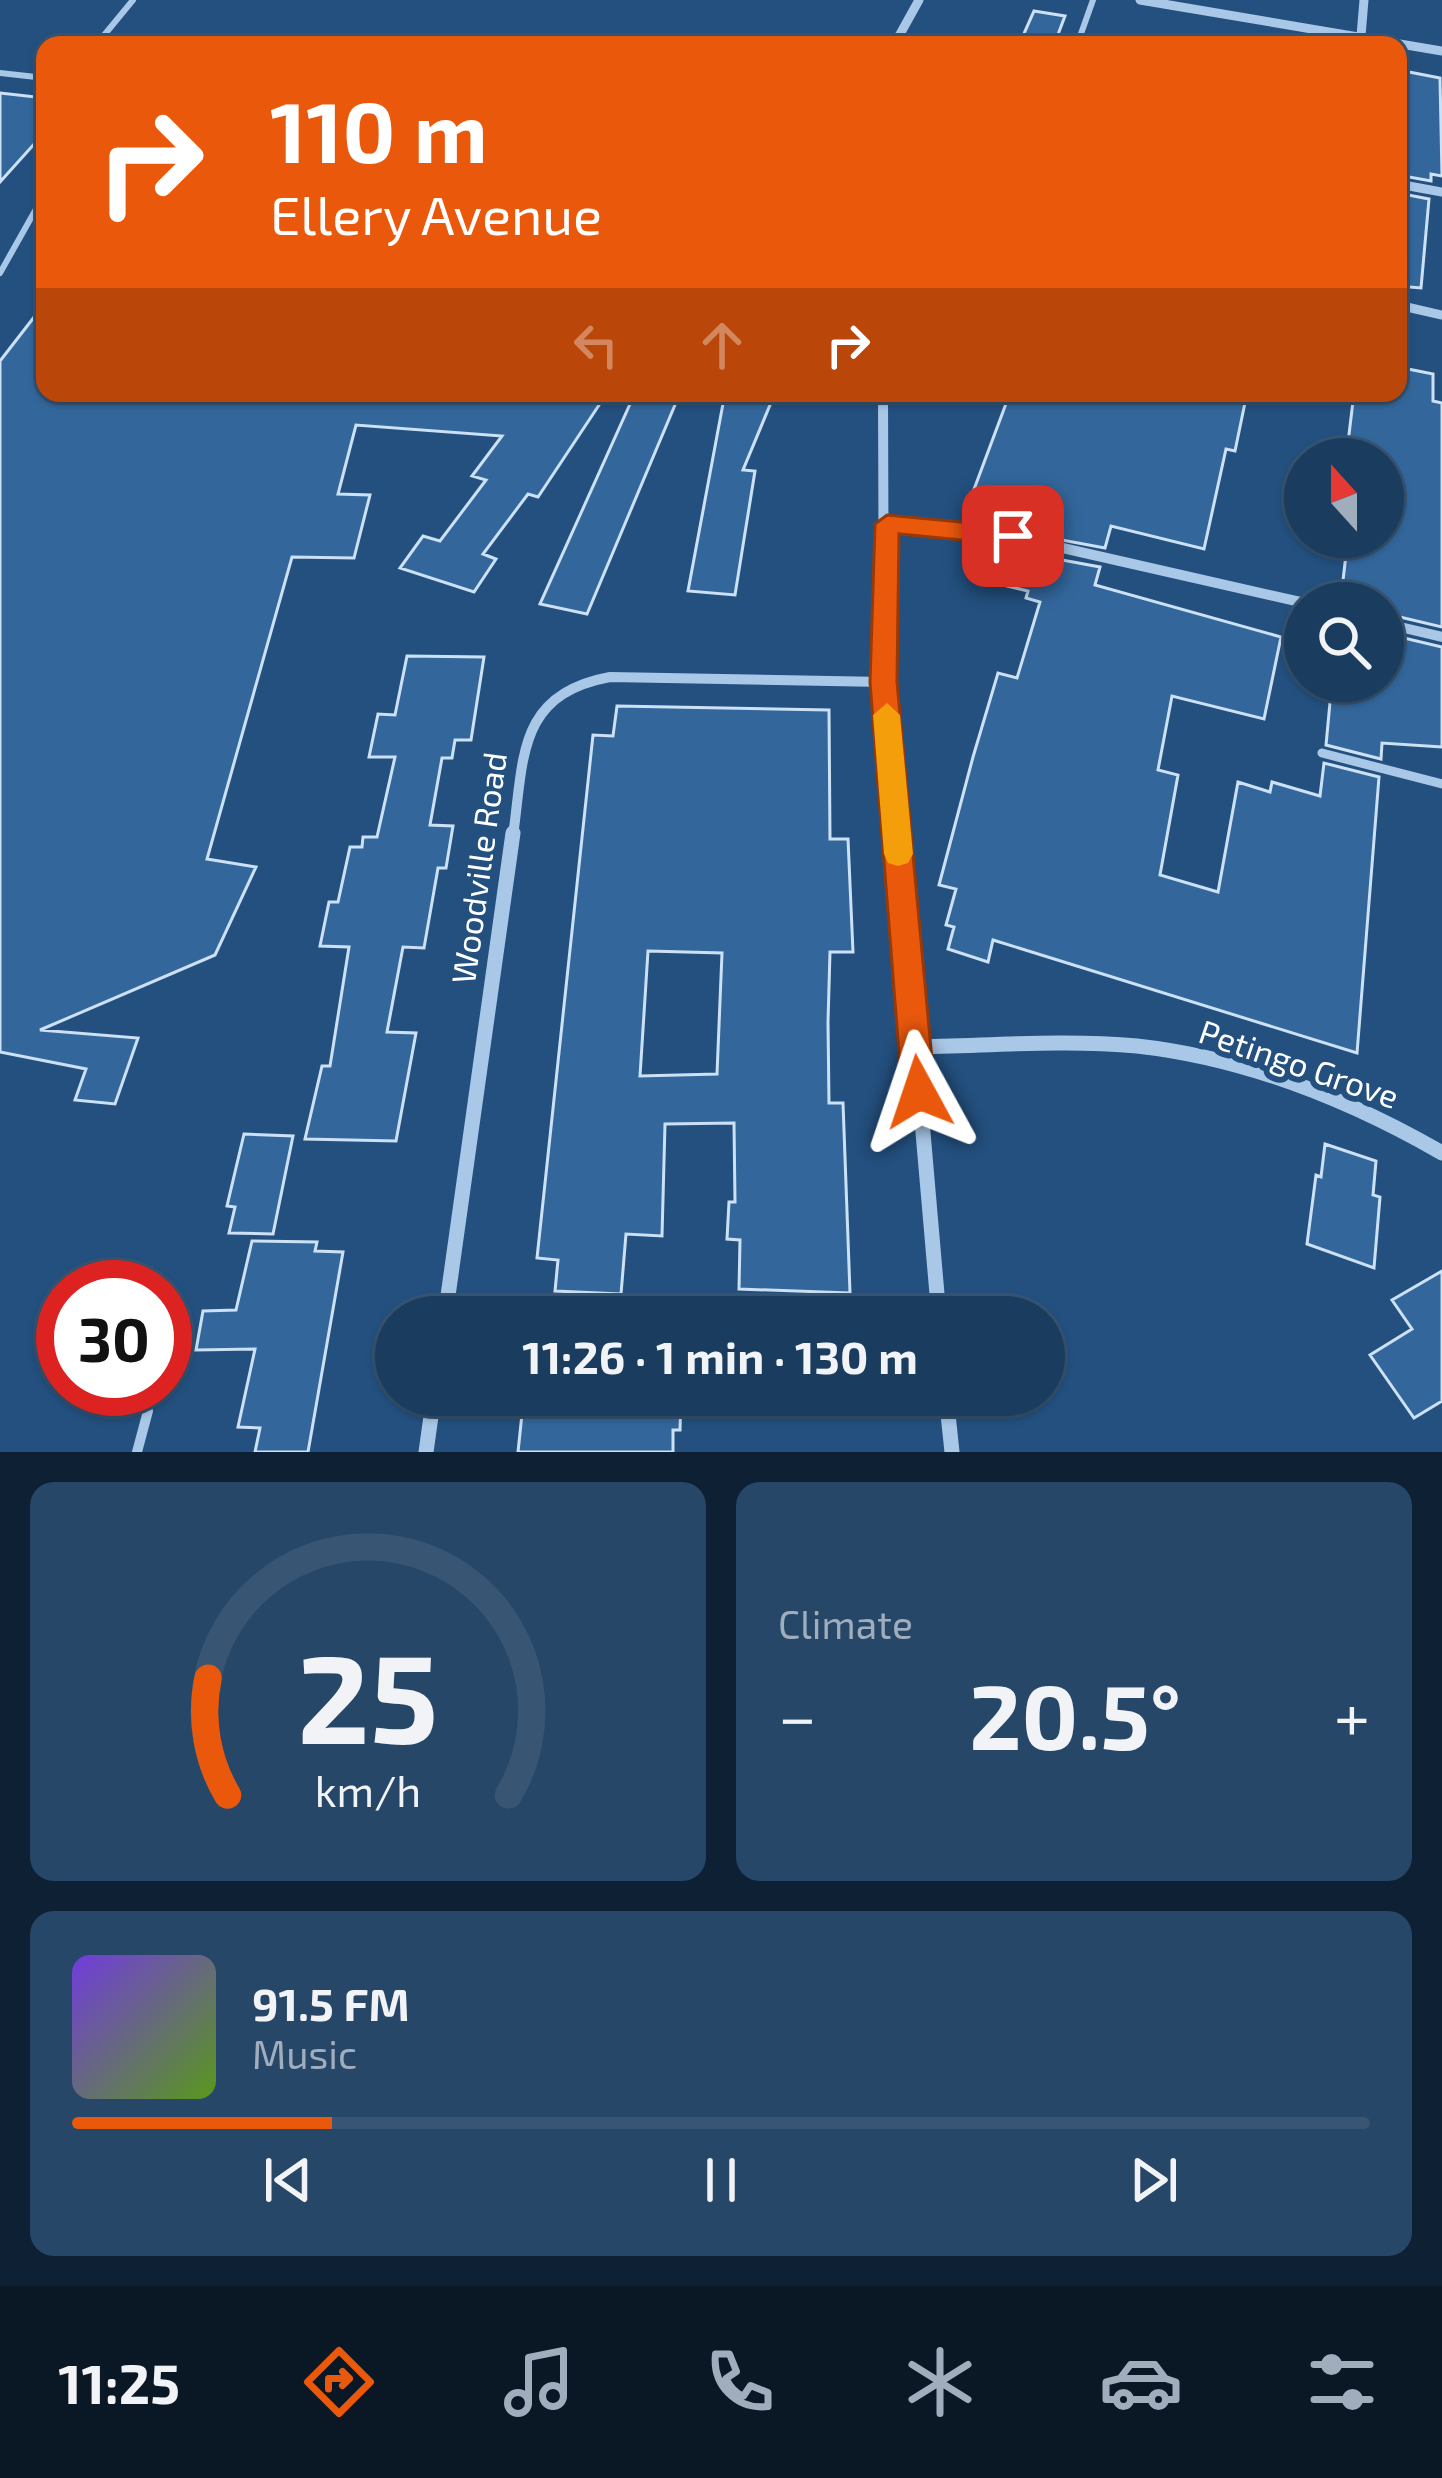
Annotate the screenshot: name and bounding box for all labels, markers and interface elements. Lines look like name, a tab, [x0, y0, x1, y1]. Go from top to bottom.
text: 110 m	[270, 79, 488, 180]
icon: right	[72, 84, 228, 240]
text: Ellery Avenue	[270, 181, 602, 246]
icon: left	[563, 312, 629, 378]
icon: ahead	[689, 312, 755, 378]
icon: right	[815, 312, 881, 378]
north arrow	[1284, 438, 1404, 558]
map controls	[1284, 438, 1404, 702]
pin	[962, 485, 1064, 587]
icon: arrive	[980, 503, 1046, 569]
button: search	[1284, 582, 1404, 702]
street label: Woodville Road	[442, 749, 514, 986]
street label: Petingo Grove	[1194, 1010, 1404, 1116]
position arrow	[856, 1029, 982, 1155]
speed limit sign: 30	[36, 1260, 192, 1416]
text: 11:26 · 1 min · 130 m	[522, 1329, 918, 1383]
text: Climate	[778, 1600, 913, 1647]
text: 25	[297, 1619, 439, 1769]
text: 20.5°	[969, 1660, 1181, 1768]
text: −	[778, 1675, 817, 1754]
text: +	[1334, 1675, 1370, 1754]
text: km/h	[315, 1763, 421, 1815]
text: 91.5 FM	[252, 1976, 410, 2030]
text: Music	[252, 2030, 357, 2077]
icon: previous	[255, 2147, 321, 2213]
icon: pause	[688, 2147, 754, 2213]
icon: next	[1121, 2147, 1187, 2213]
icon: directions	[297, 2340, 381, 2424]
icon: music	[497, 2340, 581, 2424]
icon: phone	[698, 2340, 782, 2424]
icon: climate	[898, 2340, 982, 2424]
icon: car	[1099, 2340, 1183, 2424]
icon: filters	[1300, 2340, 1384, 2424]
text: 11:25	[58, 2350, 180, 2415]

